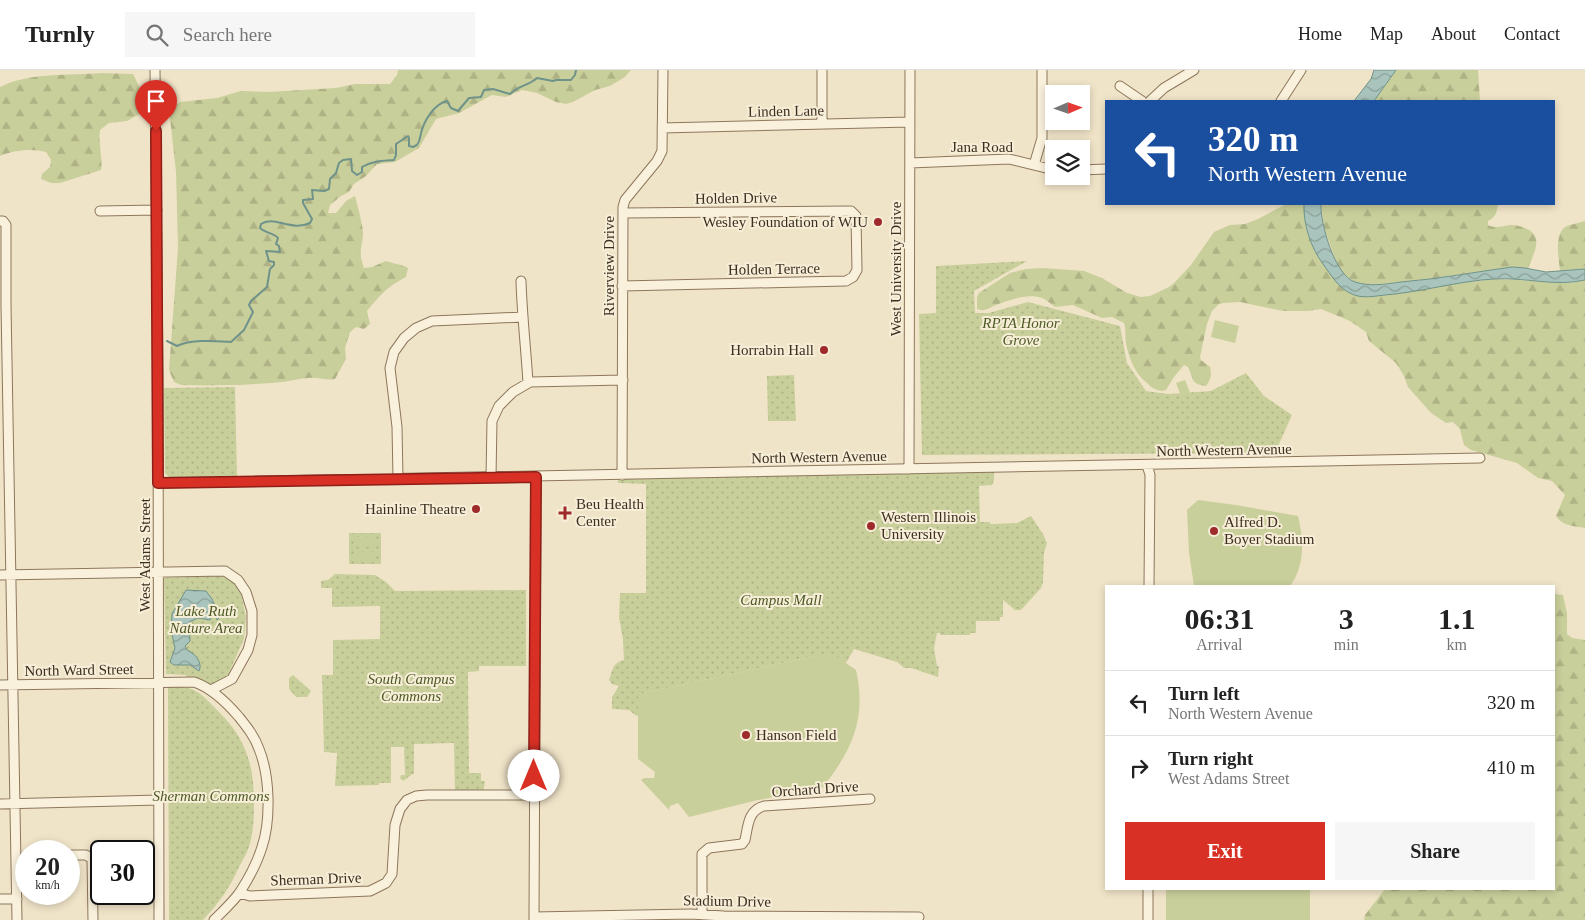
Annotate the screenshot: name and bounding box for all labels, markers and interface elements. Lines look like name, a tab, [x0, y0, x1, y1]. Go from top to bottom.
search box	[125, 12, 475, 57]
text: Turnly	[25, 21, 95, 47]
icon: search	[143, 21, 171, 49]
text: Search here	[183, 24, 272, 45]
text: Home	[1298, 24, 1342, 44]
text: Map	[1370, 24, 1403, 44]
text: About	[1431, 24, 1476, 44]
text: Contact	[1504, 24, 1560, 44]
pin	[135, 80, 177, 131]
north arrow	[1045, 85, 1090, 130]
map controls	[1045, 85, 1090, 185]
icon: arrive	[142, 87, 170, 115]
street label: Linden Lane	[748, 102, 825, 120]
icon: left	[1125, 120, 1190, 185]
text: 320 m	[1208, 120, 1298, 159]
street label: Jana Road	[951, 139, 1014, 155]
button: layers	[1045, 140, 1090, 185]
text: North Western Avenue	[1208, 161, 1407, 186]
street label: Holden Drive	[695, 189, 778, 207]
street label: West University Drive	[888, 201, 904, 336]
place label: Wesley Foundation of WIU	[702, 214, 868, 230]
street label: Riverview Drive	[601, 215, 617, 316]
marker: Wesley Foundation of WIU	[872, 216, 884, 228]
street label: Holden Terrace	[728, 260, 821, 278]
park label: RPTA Honor Grove	[981, 315, 1060, 348]
place label: Horrabin Hall	[730, 342, 814, 358]
marker: Horrabin Hall	[818, 344, 830, 356]
street label: North Western Avenue	[1156, 441, 1292, 459]
street label: North Western Avenue	[751, 448, 887, 466]
place label: Beu Health Center	[576, 496, 644, 529]
street label: West Adams Street	[137, 497, 153, 612]
place label: Hainline Theatre	[365, 501, 466, 517]
marker: Hainline Theatre	[470, 503, 482, 515]
marker: Beu Health Center	[558, 506, 572, 520]
place label: Western Illinois University	[881, 509, 976, 542]
place label: Alfred D. Boyer Stadium	[1224, 514, 1315, 547]
marker: Western Illinois University	[865, 520, 877, 532]
marker: Alfred D. Boyer Stadium	[1208, 525, 1220, 537]
park label: Campus Mall	[740, 592, 822, 608]
text: 06:31	[1184, 602, 1254, 635]
text: 3	[1339, 602, 1354, 635]
text: 1.1	[1438, 602, 1476, 635]
park label: Lake Ruth Nature Area	[168, 603, 243, 636]
text: Arrival	[1196, 636, 1242, 653]
text: min	[1334, 636, 1359, 653]
text: km	[1447, 636, 1467, 653]
street label: North Ward Street	[24, 661, 135, 679]
park label: South Campus Commons	[367, 671, 455, 704]
text: Turn left	[1168, 683, 1240, 704]
icon: left	[1125, 689, 1153, 717]
text: 320 m	[1487, 692, 1535, 713]
text: North Western Avenue	[1168, 705, 1313, 722]
place label: Hanson Field	[756, 727, 837, 743]
marker: Hanson Field	[740, 729, 752, 741]
text: Turn right	[1168, 748, 1253, 769]
position arrow	[507, 749, 559, 801]
icon: right	[1125, 754, 1153, 782]
text: 410 m	[1487, 757, 1535, 778]
text: West Adams Street	[1168, 770, 1289, 787]
street label: Orchard Drive	[771, 778, 859, 800]
park label: Sherman Commons	[152, 788, 270, 804]
button: Exit	[1125, 822, 1325, 880]
button: Share	[1335, 822, 1535, 880]
speed limit sign: 30	[90, 840, 155, 905]
text: 20	[35, 853, 60, 880]
street label: Sherman Drive	[270, 869, 362, 889]
text: km/h	[35, 878, 60, 892]
street label: Stadium Drive	[683, 892, 771, 910]

